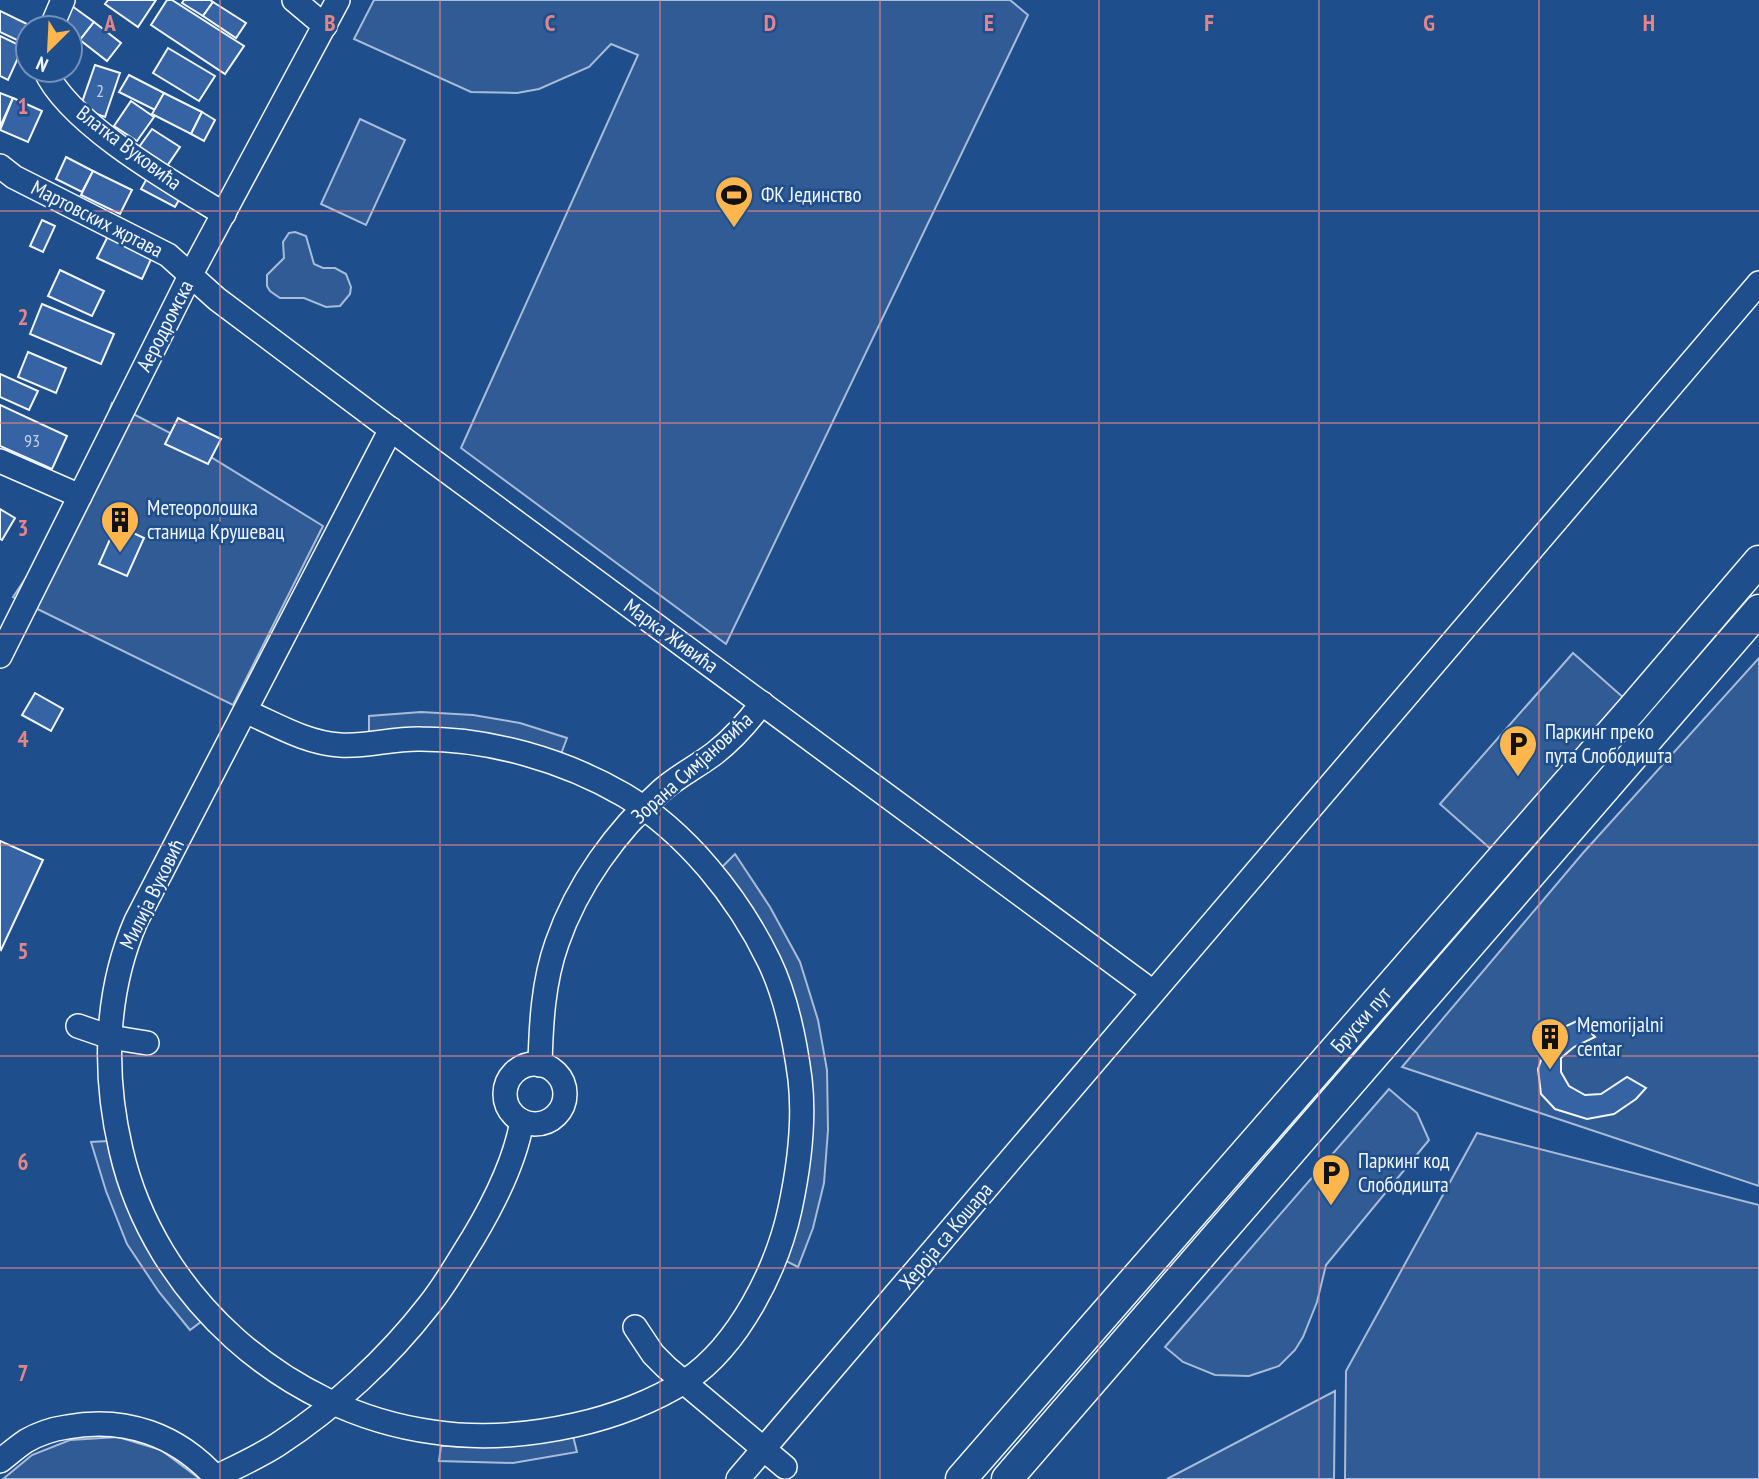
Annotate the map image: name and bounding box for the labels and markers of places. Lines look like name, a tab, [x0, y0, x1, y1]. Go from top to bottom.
sports icon: ФК Јединство	[713, 174, 755, 229]
place label: ФК Јединство	[761, 181, 862, 208]
place label: Метеоролошка станица Крушевац	[147, 494, 284, 545]
building icon: Метеоролошка станица Крушевац	[99, 499, 141, 554]
place label: Паркинг преко пута Слободишта	[1545, 718, 1672, 769]
parking icon: Паркинг преко пута Слободишта	[1497, 723, 1539, 778]
place label: Memorijalni centar	[1577, 1011, 1664, 1062]
building icon: Memorijalni centar	[1529, 1016, 1571, 1071]
place label: Паркинг код Слободишта	[1358, 1147, 1449, 1198]
parking icon: Паркинг код Слободишта	[1310, 1152, 1352, 1207]

